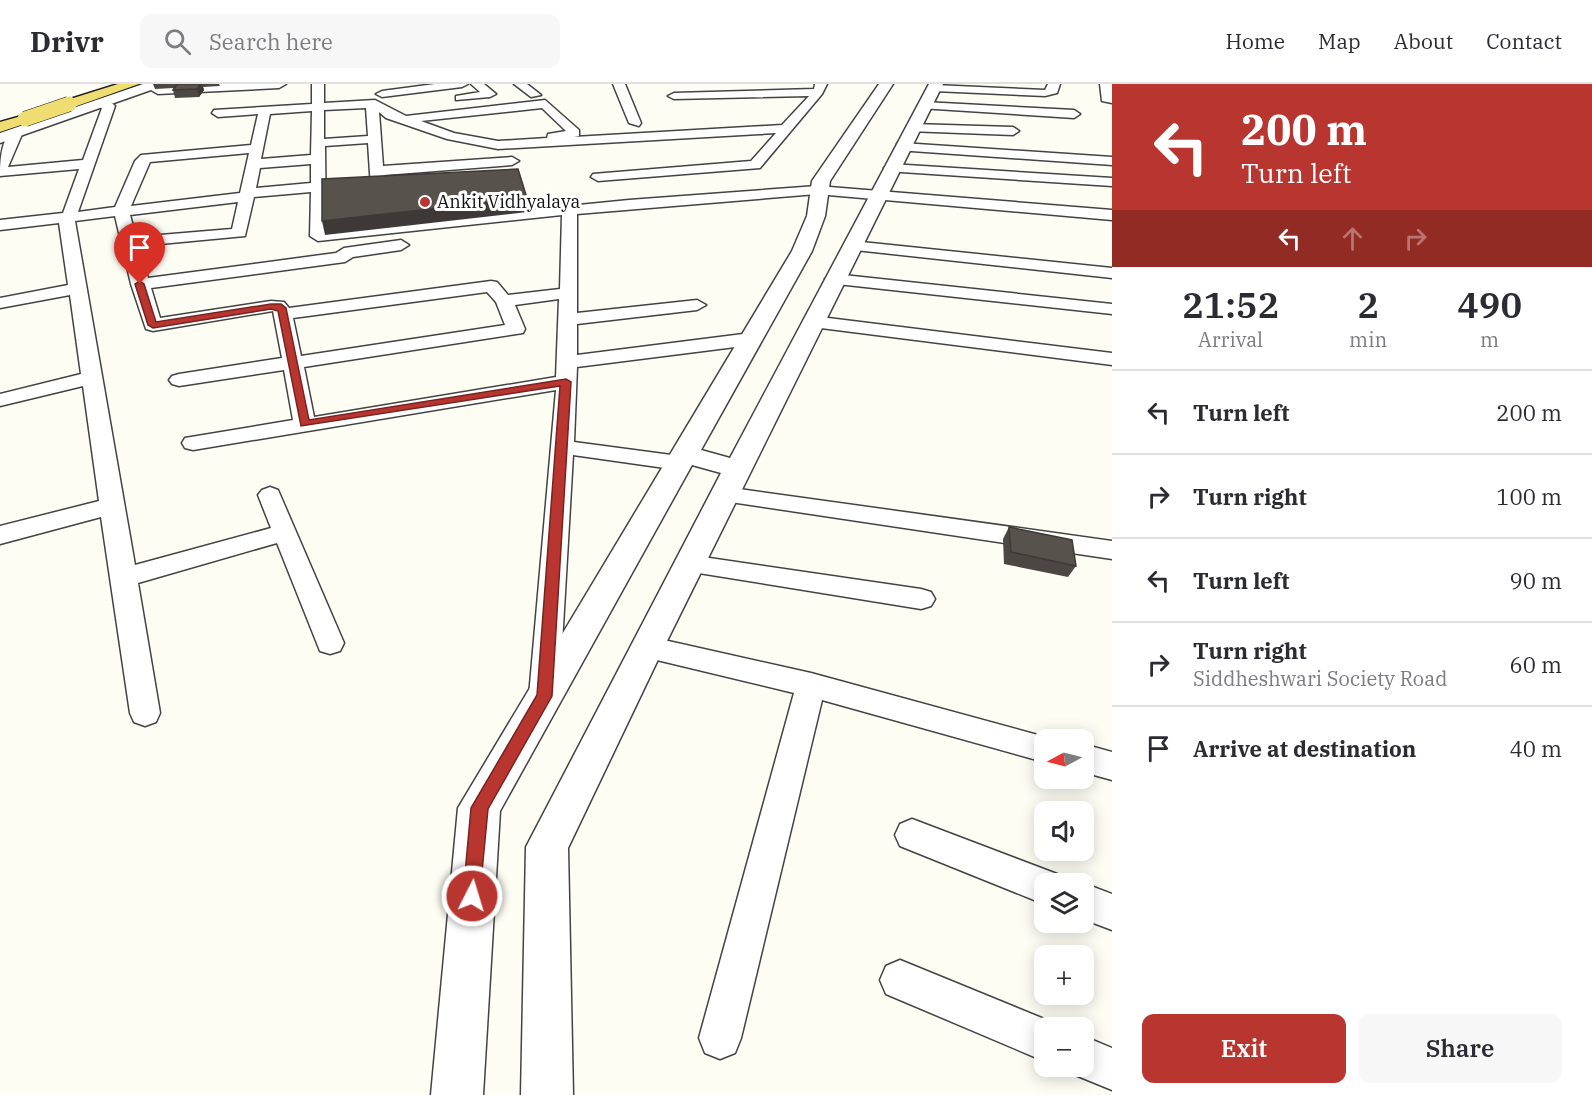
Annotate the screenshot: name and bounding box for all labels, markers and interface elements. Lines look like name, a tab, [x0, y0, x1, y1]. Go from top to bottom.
search box	[140, 14, 560, 68]
text: Drivr	[30, 23, 104, 60]
icon: search	[161, 25, 194, 58]
text: Search here	[209, 27, 333, 56]
text: Home	[1225, 27, 1285, 55]
text: Map	[1318, 27, 1361, 55]
text: About	[1394, 27, 1453, 55]
text: Contact	[1486, 27, 1562, 55]
text: 200 m	[1241, 102, 1367, 157]
icon: left	[1142, 108, 1220, 186]
text: Turn left	[1241, 155, 1352, 190]
place label: Ankit Vidhyalaya	[437, 190, 580, 213]
marker: Ankit Vidhyalaya	[418, 195, 432, 209]
pin	[114, 222, 165, 284]
icon: left	[1273, 222, 1306, 255]
icon: ahead	[1336, 222, 1369, 255]
icon: right	[1399, 222, 1432, 255]
icon: arrive	[123, 231, 156, 264]
text: 21:52	[1182, 281, 1279, 328]
text: 2	[1357, 281, 1379, 328]
text: 490	[1457, 281, 1522, 328]
text: Arrival	[1198, 326, 1263, 353]
text: min	[1349, 326, 1387, 353]
text: m	[1480, 326, 1499, 353]
icon: left	[1142, 396, 1175, 429]
text: Turn left	[1193, 398, 1289, 427]
text: 200 m	[1496, 398, 1562, 427]
icon: right	[1142, 480, 1175, 513]
text: Turn right	[1193, 482, 1307, 511]
text: 100 m	[1496, 482, 1562, 511]
icon: left	[1142, 564, 1175, 597]
text: Turn left	[1193, 566, 1289, 595]
text: 90 m	[1510, 566, 1562, 595]
text: Turn right	[1193, 636, 1307, 665]
icon: right	[1142, 648, 1175, 681]
text: 60 m	[1510, 650, 1562, 679]
text: Siddheshwari Society Road	[1193, 665, 1447, 692]
north arrow	[1034, 729, 1094, 789]
map controls	[1034, 729, 1094, 1077]
icon: arrive	[1142, 732, 1175, 765]
text: Arrive at destination	[1193, 734, 1416, 763]
text: 40 m	[1510, 734, 1562, 763]
button: sound	[1034, 801, 1094, 861]
position arrow	[440, 864, 504, 928]
button: layers	[1034, 873, 1094, 933]
button: +	[1034, 945, 1094, 1005]
button: Exit	[1142, 1014, 1346, 1083]
button: Share	[1358, 1014, 1562, 1083]
button: −	[1034, 1017, 1094, 1077]

